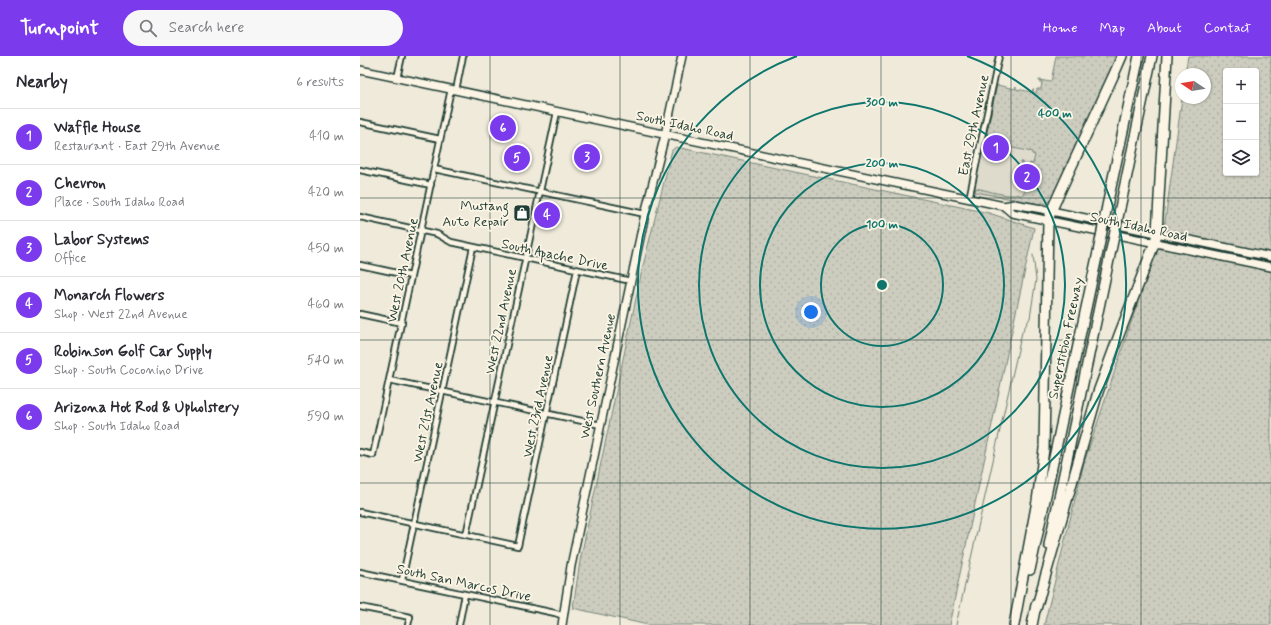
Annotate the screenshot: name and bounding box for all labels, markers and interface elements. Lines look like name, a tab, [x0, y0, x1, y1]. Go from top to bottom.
search box	[123, 10, 403, 46]
text: Turnpoint	[20, 16, 99, 41]
icon: search	[137, 17, 159, 39]
text: Search here	[169, 18, 244, 38]
text: Home	[1043, 19, 1077, 37]
text: Map	[1099, 19, 1125, 37]
text: About	[1147, 19, 1182, 37]
text: Contact	[1204, 19, 1251, 37]
north arrow	[1175, 68, 1211, 104]
map controls	[1223, 68, 1259, 176]
button: +	[1223, 68, 1259, 104]
text: Nearby	[16, 71, 68, 93]
street label: East 29th Avenue	[954, 73, 994, 178]
text: 6 results	[296, 74, 344, 91]
text: 300 m	[866, 95, 899, 111]
button: −	[1223, 104, 1259, 140]
text: 400 m	[1038, 106, 1072, 122]
street label: South Idaho Road	[635, 107, 735, 145]
pin: 6	[490, 113, 516, 143]
text: Waffle House	[54, 118, 141, 138]
text: 1	[26, 128, 32, 145]
text: 410 m	[309, 128, 344, 145]
pin: 1	[983, 133, 1009, 163]
text: Restaurant · East 29th Avenue	[54, 138, 220, 155]
button: layers	[1223, 140, 1259, 176]
pin: 3	[574, 142, 600, 172]
pin: 5	[504, 143, 530, 173]
text: 200 m	[866, 156, 899, 172]
pin: 2	[1014, 162, 1040, 192]
text: Chevron	[54, 174, 106, 194]
text: 2	[26, 184, 32, 201]
text: 420 m	[308, 184, 344, 201]
text: Place · South Idaho Road	[54, 194, 184, 211]
place label: Mustang Auto Repair	[442, 197, 509, 231]
pin: 4	[534, 200, 560, 230]
shop icon: Mustang Auto Repair	[512, 203, 532, 223]
street label: South Idaho Road	[1089, 208, 1189, 246]
street label: West 20th Avenue	[383, 216, 423, 324]
text: 100 m	[866, 217, 899, 233]
text: Labor Systems	[54, 230, 149, 250]
street label: South Apache Drive	[500, 235, 610, 276]
text: 3	[26, 240, 32, 257]
text: 450 m	[308, 240, 344, 257]
text: Office	[54, 250, 86, 267]
street label: West 22nd Avenue	[481, 267, 521, 376]
street label: Superstition Freeway	[1044, 276, 1088, 401]
centre of rings	[875, 278, 889, 292]
text: Monarch Flowers	[54, 286, 164, 306]
text: 4	[25, 296, 33, 313]
text: 460 m	[308, 296, 344, 313]
your location	[801, 302, 821, 322]
text: Shop · West 22nd Avenue	[54, 306, 188, 323]
street label: West Southern Avenue	[576, 312, 620, 441]
text: Robinson Golf Car Supply	[54, 342, 212, 362]
text: 5	[25, 352, 33, 369]
text: 540 m	[307, 352, 344, 369]
street label: West 23rd Avenue	[518, 353, 558, 459]
street label: West 21st Avenue	[408, 360, 447, 464]
text: Shop · South Coconino Drive	[54, 362, 204, 379]
text: Arizona Hot Rod & Upholstery	[54, 398, 239, 418]
text: 6	[26, 408, 32, 425]
text: 590 m	[307, 408, 344, 425]
text: Shop · South Idaho Road	[54, 418, 180, 435]
street label: South San Marcos Drive	[395, 560, 533, 606]

